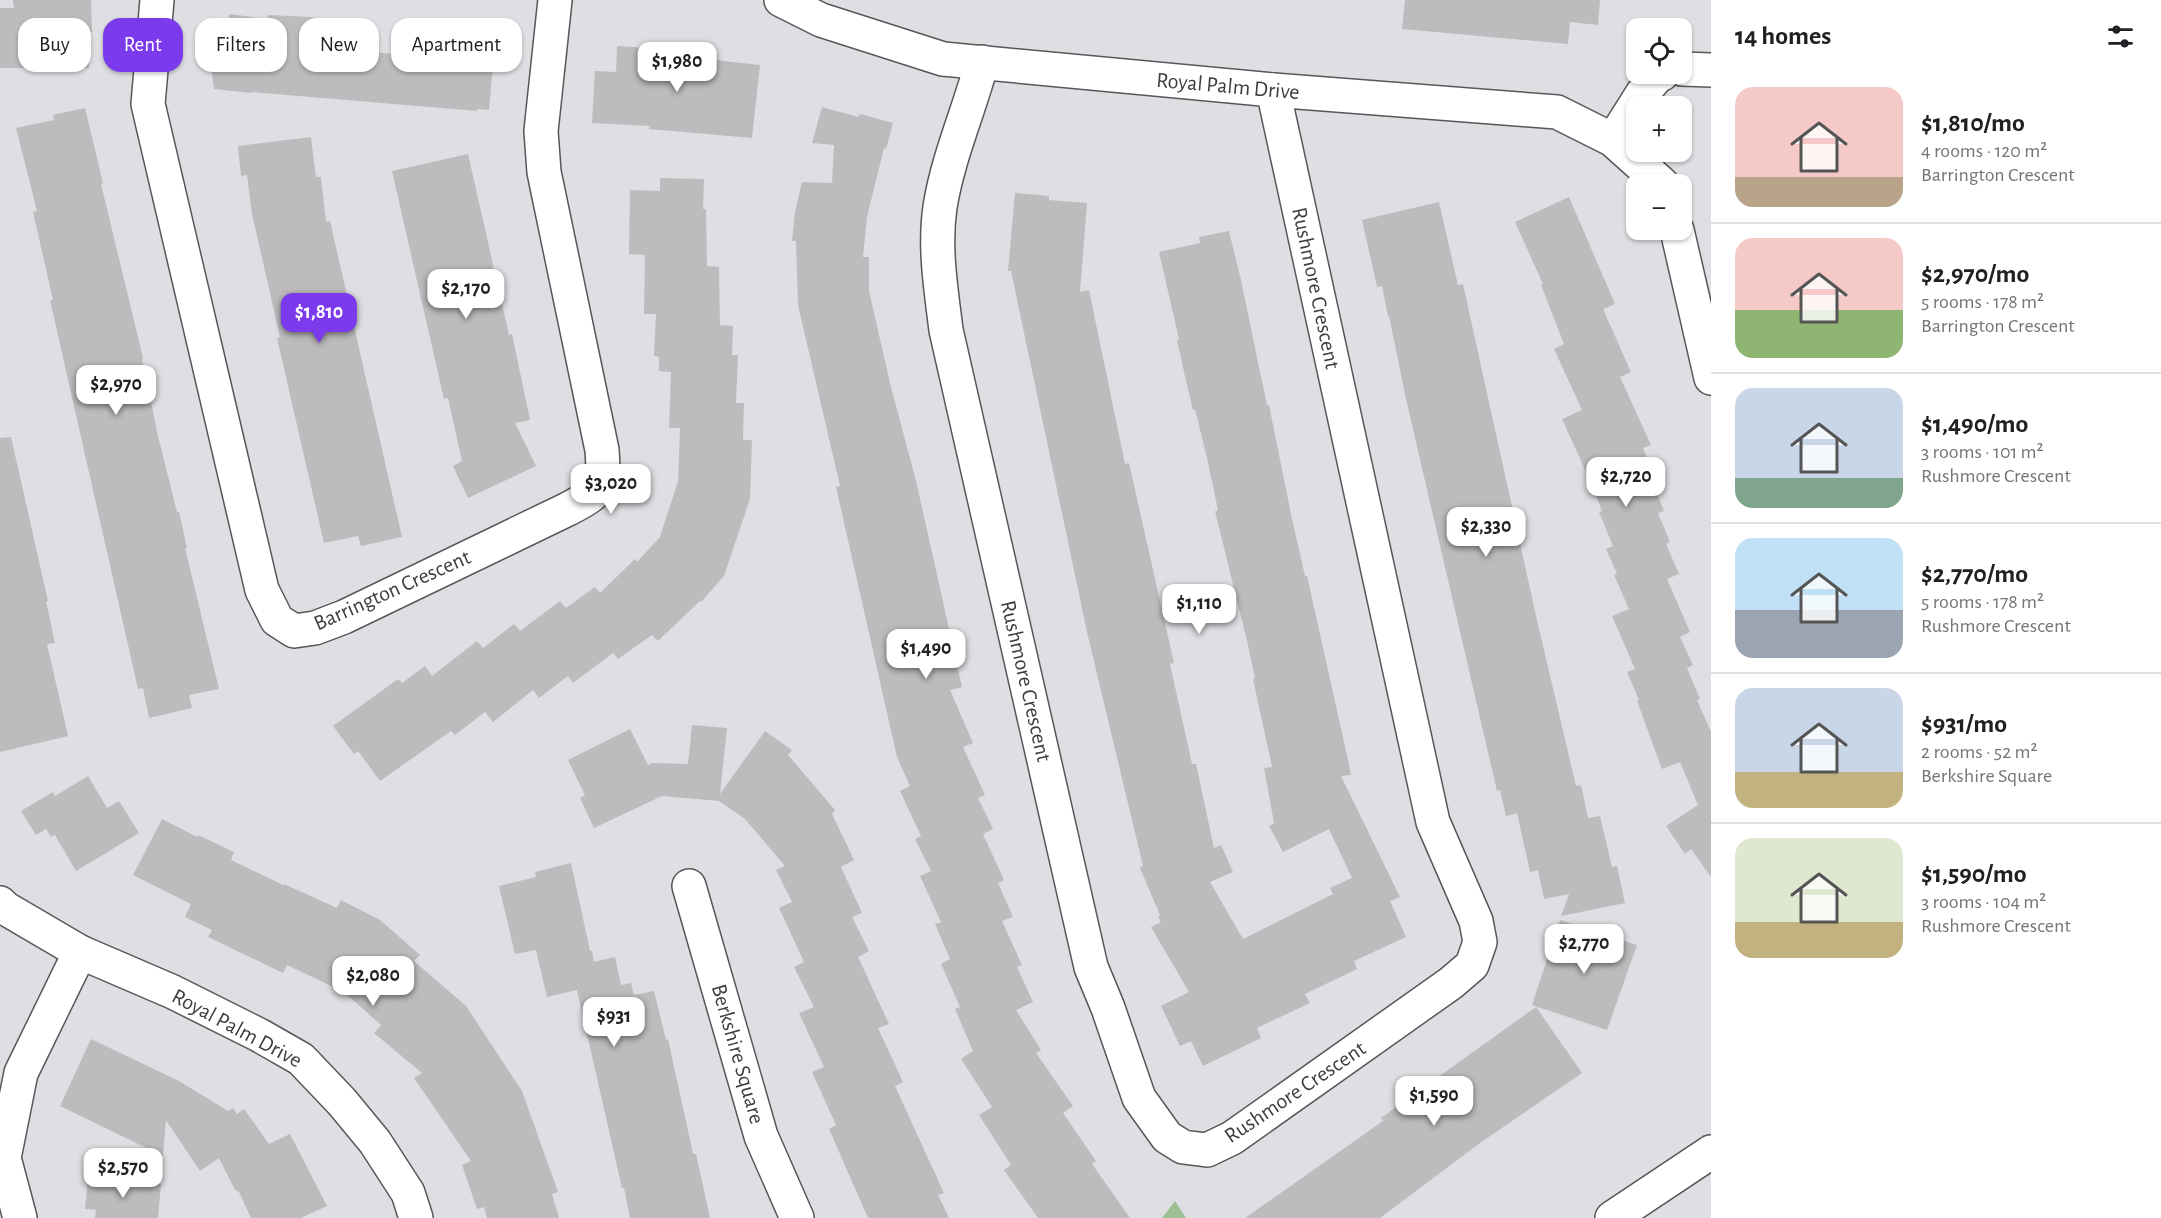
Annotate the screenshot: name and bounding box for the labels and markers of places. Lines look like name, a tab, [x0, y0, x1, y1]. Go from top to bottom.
pin: $1,980	[628, 42, 726, 93]
pin: $2,170	[417, 269, 515, 320]
pin: $1,810	[270, 293, 368, 344]
pin: $2,970	[67, 365, 165, 416]
pin: $2,720	[1577, 457, 1675, 508]
pin: $3,020	[562, 464, 660, 515]
pin: $2,330	[1437, 507, 1535, 558]
pin: $1,110	[1150, 584, 1248, 635]
pin: $1,490	[877, 629, 975, 680]
pin: $2,770	[1535, 924, 1633, 975]
pin: $2,080	[324, 956, 422, 1007]
pin: $931	[578, 997, 650, 1048]
pin: $1,590	[1385, 1076, 1483, 1127]
pin: $2,570	[74, 1148, 172, 1199]

